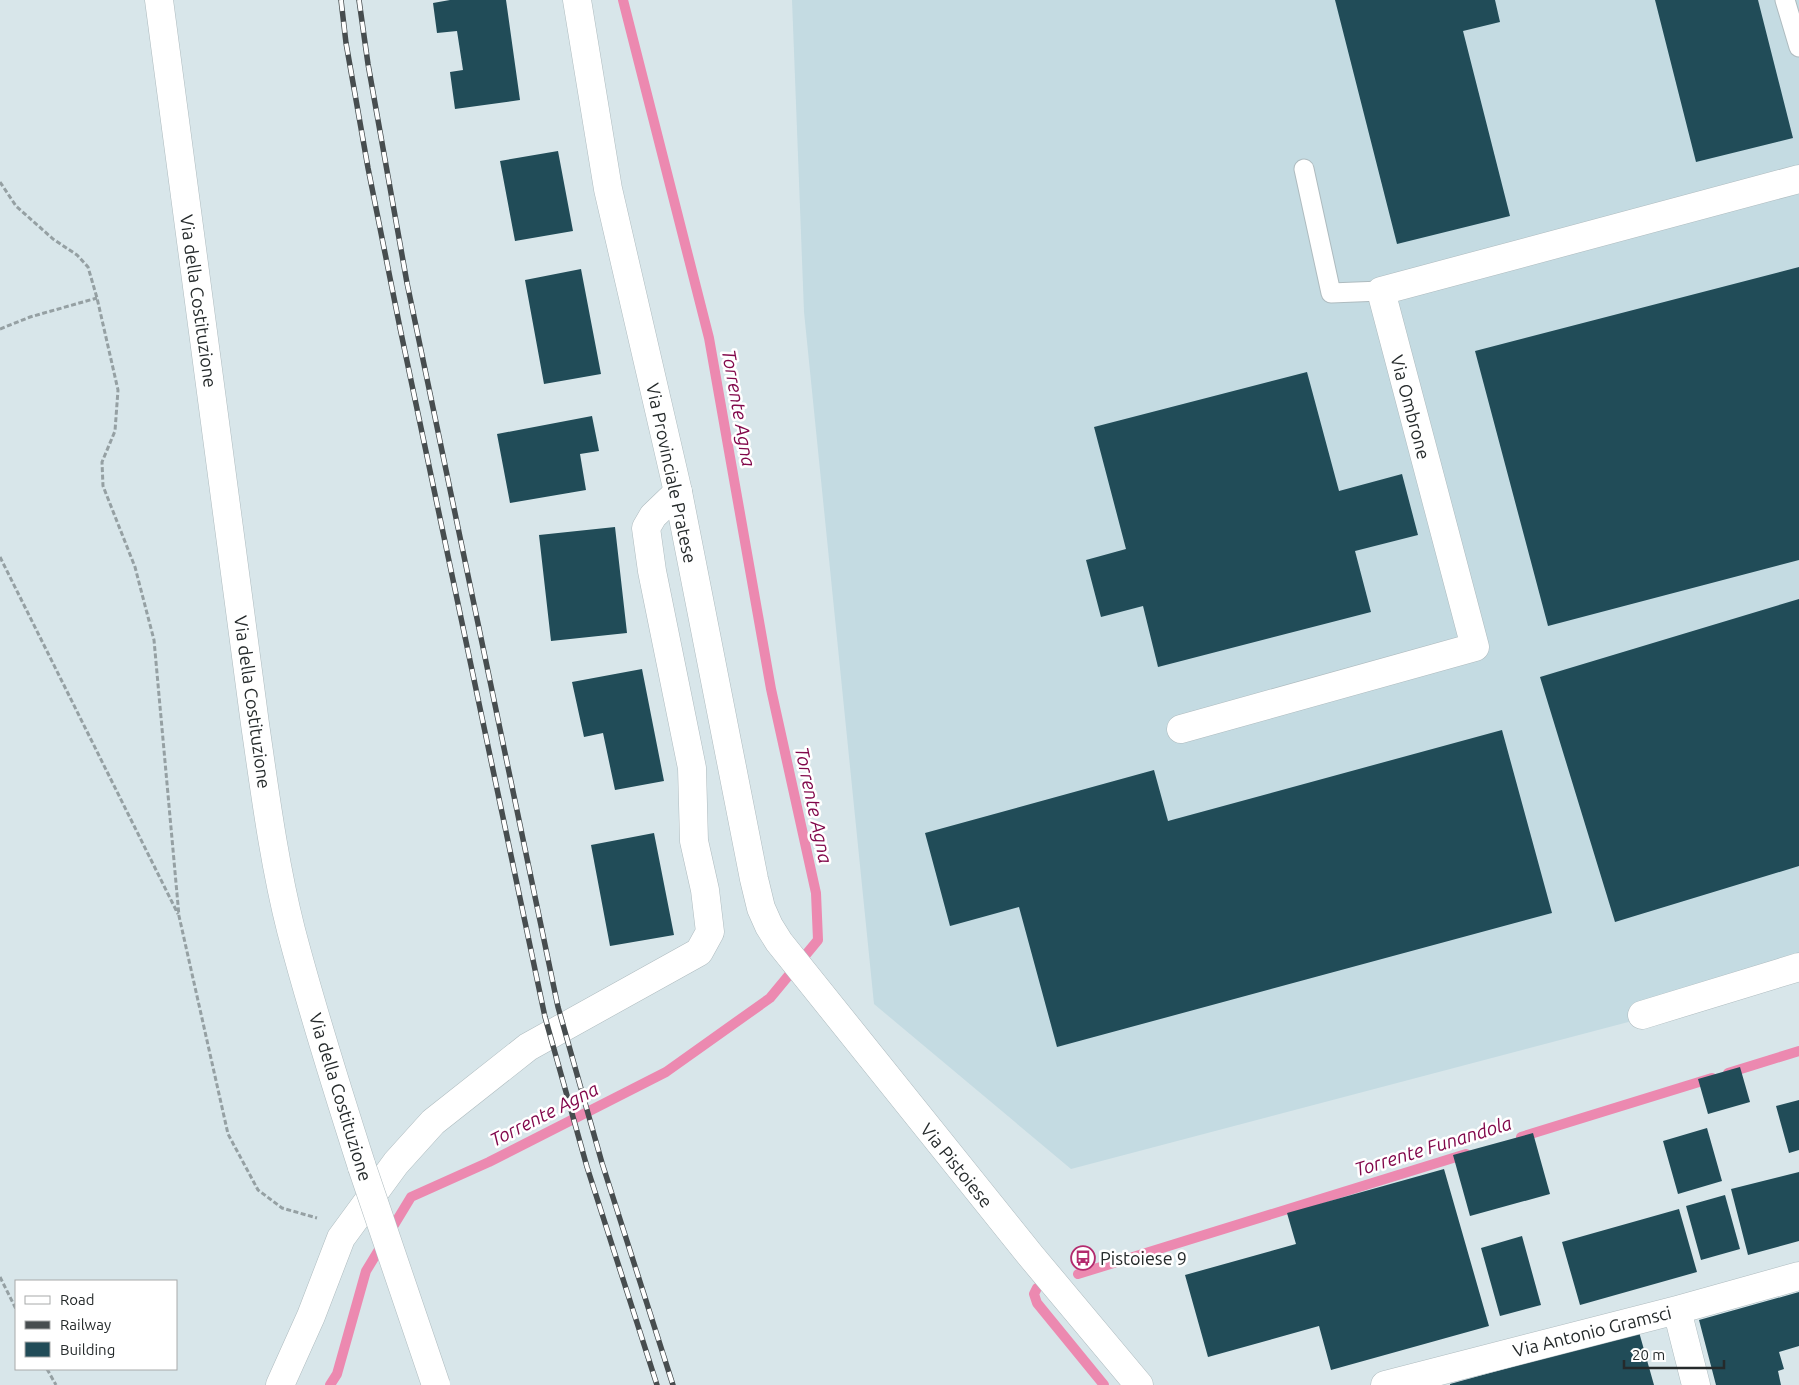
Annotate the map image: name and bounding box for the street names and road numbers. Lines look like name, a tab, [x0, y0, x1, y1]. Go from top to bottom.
street label: Via della Costituzione	[177, 213, 221, 389]
street label: Via Ombrone	[1387, 353, 1435, 461]
street label: Via Provinciale Pratese	[643, 381, 701, 565]
street label: Via della Costituzione	[231, 614, 275, 790]
street label: Via della Costituzione	[306, 1011, 376, 1183]
street label: Via Pistoiese	[917, 1119, 997, 1211]
street label: Via Antonio Gramsci	[1511, 1302, 1673, 1360]

